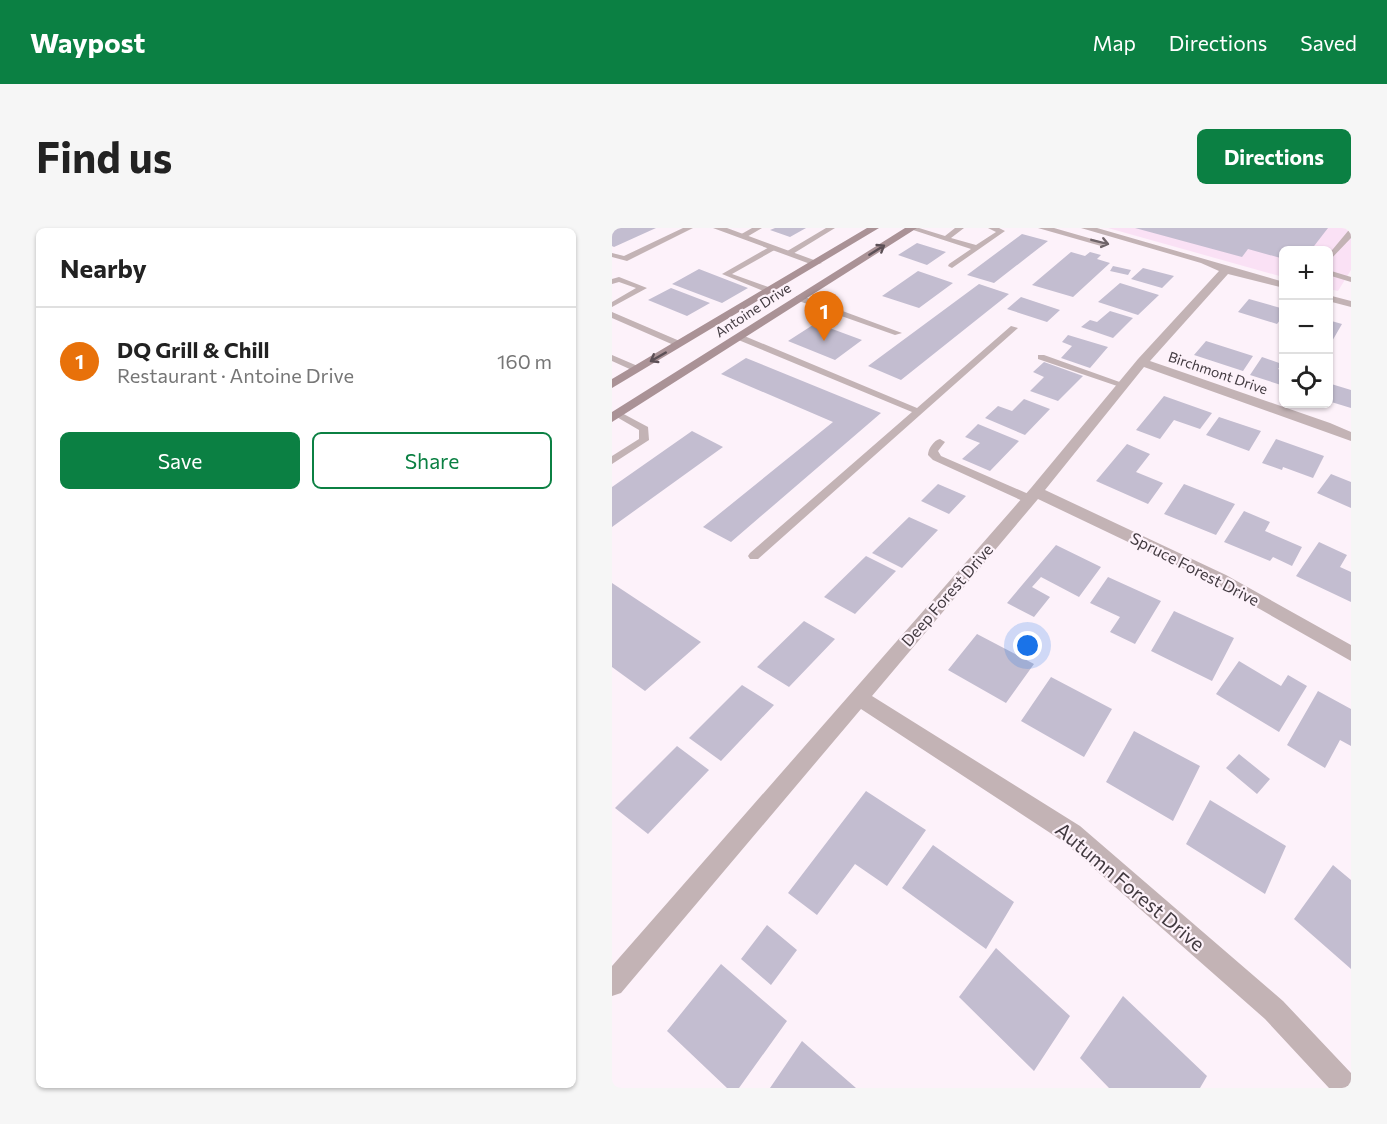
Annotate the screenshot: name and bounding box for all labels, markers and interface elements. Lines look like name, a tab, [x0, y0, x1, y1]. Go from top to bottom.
text: Waypost	[30, 25, 145, 59]
text: Map	[1093, 30, 1136, 55]
text: Directions	[1169, 30, 1267, 55]
text: Saved	[1300, 30, 1357, 55]
button: Directions	[1197, 129, 1351, 184]
text: Find us	[36, 130, 172, 182]
one-way arrow	[1090, 237, 1109, 249]
one-way arrow	[868, 243, 885, 255]
map controls	[1279, 246, 1333, 408]
button: +	[1279, 246, 1333, 300]
text: Nearby	[60, 252, 147, 283]
street label: Antoine Drive	[712, 279, 794, 340]
pin: 1	[804, 291, 844, 341]
button: −	[1279, 300, 1333, 354]
text: DQ Grill & Chill	[117, 336, 270, 363]
street label: Birchmont Drive	[1166, 348, 1270, 397]
text: 1	[75, 349, 84, 373]
text: 160 m	[497, 349, 552, 373]
one-way arrow	[650, 351, 667, 363]
button: locate	[1279, 354, 1333, 408]
text: Restaurant · Antoine Drive	[117, 363, 354, 387]
button: Save	[60, 432, 300, 489]
button: Share	[312, 432, 552, 489]
street label: Spruce Forest Drive	[1128, 528, 1263, 609]
street label: Deep Forest Drive	[897, 540, 996, 650]
your location	[1013, 631, 1042, 660]
street label: Autumn Forest Drive	[1051, 817, 1210, 956]

